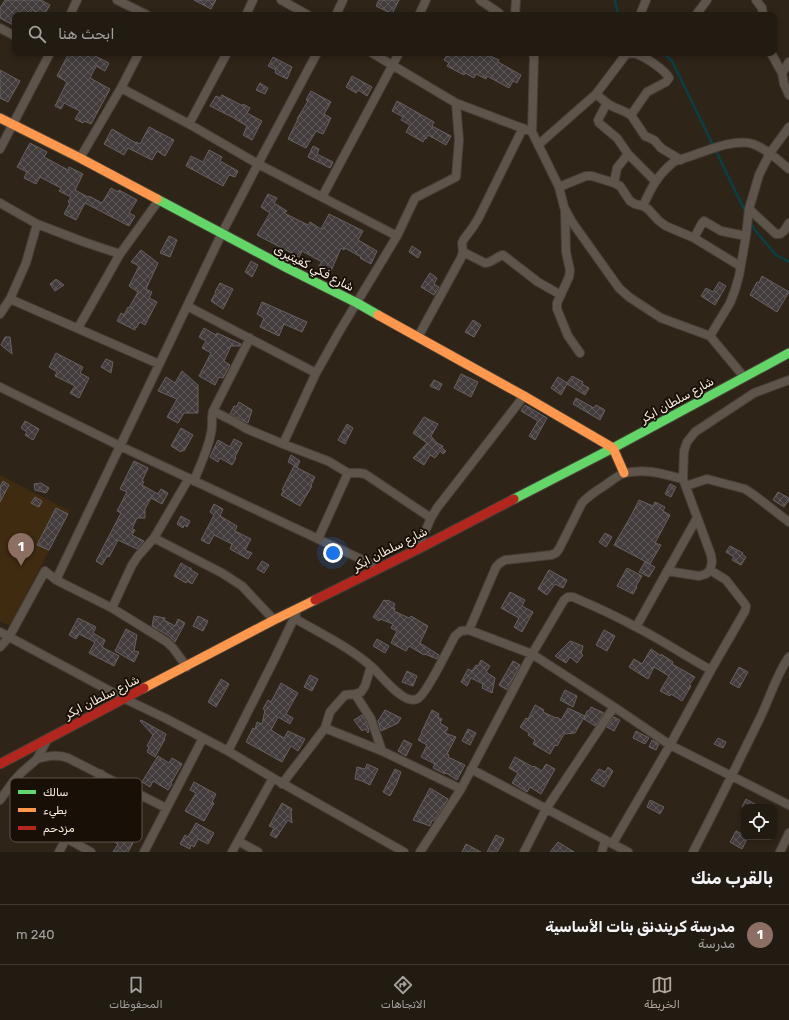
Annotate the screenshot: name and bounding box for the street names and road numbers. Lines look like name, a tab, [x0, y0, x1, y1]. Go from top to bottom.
street label: شارع فكي كفيتيرى	[271, 242, 356, 296]
street label: شارع سلطان ابكر	[637, 374, 717, 428]
street label: شارع سلطان ابكر	[349, 524, 431, 576]
street label: شارع سلطان ابكر	[61, 672, 143, 724]

